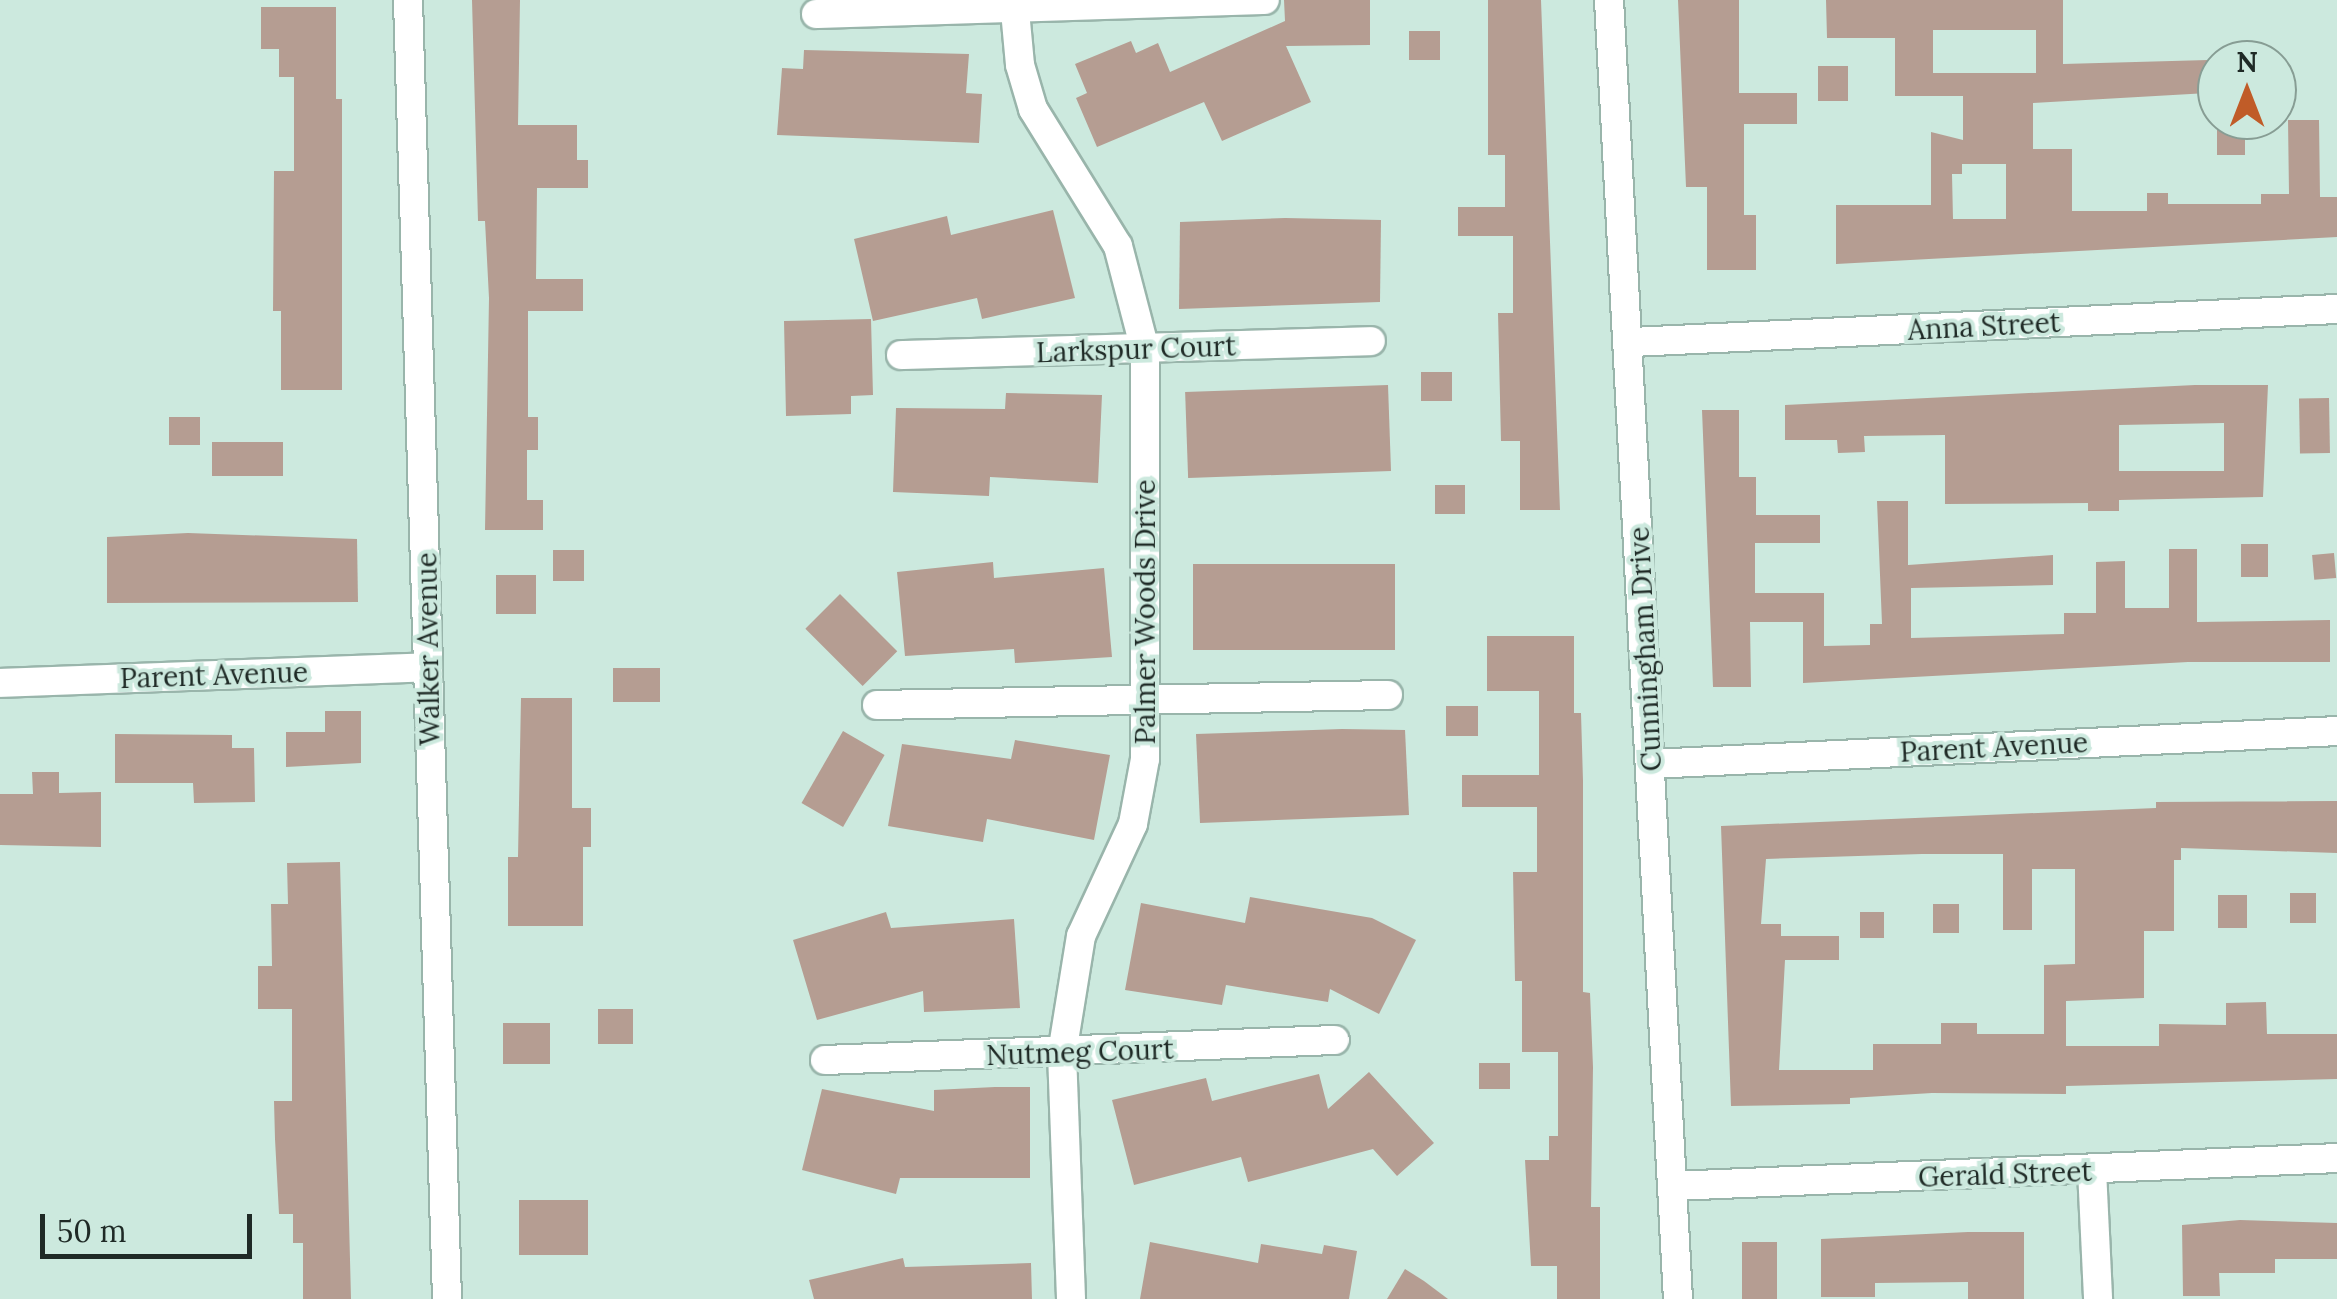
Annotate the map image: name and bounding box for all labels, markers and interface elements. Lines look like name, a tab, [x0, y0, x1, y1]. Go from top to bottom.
north arrow	[2197, 40, 2297, 140]
text: N	[2236, 44, 2258, 80]
street label: Anna Street	[1907, 305, 2061, 347]
street label: Larkspur Court	[1035, 329, 1237, 369]
street label: Palmer Woods Drive	[1128, 479, 1162, 745]
street label: Cunningham Drive	[1622, 526, 1668, 772]
street label: Walker Avenue	[410, 552, 446, 746]
street label: Parent Avenue	[119, 655, 309, 695]
street label: Parent Avenue	[1899, 725, 2089, 769]
street label: Nutmeg Court	[986, 1032, 1174, 1072]
street label: Gerald Street	[1917, 1154, 2093, 1194]
scale bar	[45, 1194, 258, 1256]
text: 50 m	[57, 1212, 127, 1250]

